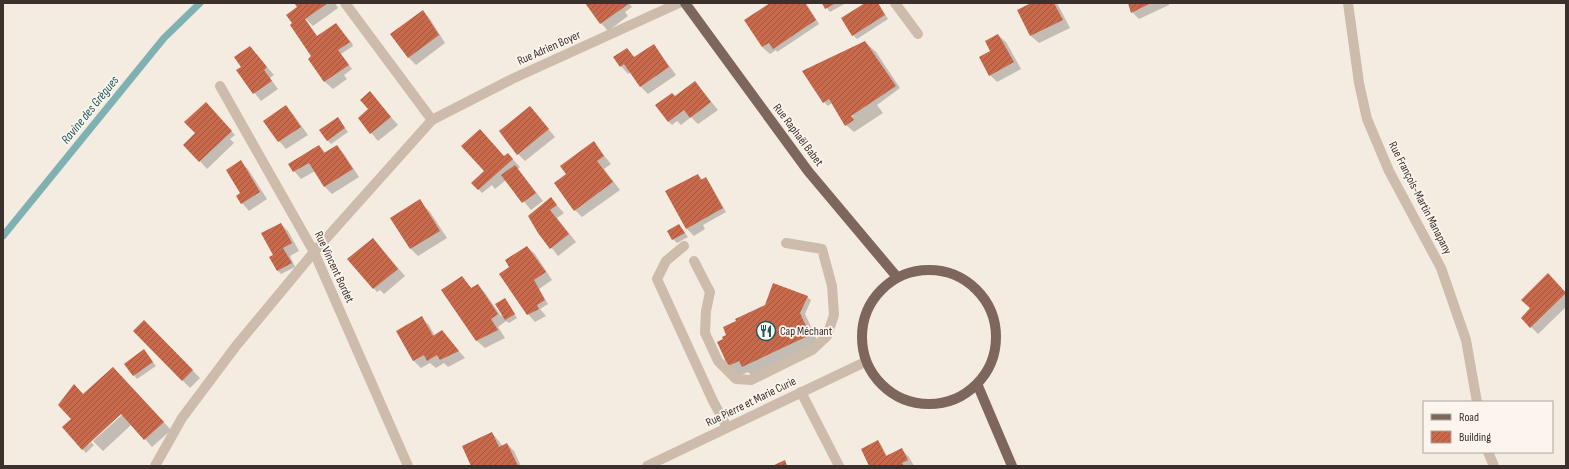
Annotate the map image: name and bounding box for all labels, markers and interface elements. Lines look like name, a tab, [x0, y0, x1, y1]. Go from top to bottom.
street label: Rue Adrien Boyer	[515, 27, 584, 69]
water label: Ravine des Grègues	[58, 72, 123, 147]
street label: Rue Raphaël Babet	[770, 101, 827, 169]
street label: Rue François-Martin Manapany	[1385, 139, 1455, 257]
street label: Rue Vincent Bordet	[311, 229, 357, 306]
restaurant icon: Cap Méchant	[755, 320, 777, 342]
place label: Cap Méchant	[780, 324, 833, 339]
street label: Rue Pierre et Marie Curie	[703, 374, 799, 430]
legend	[1423, 401, 1553, 453]
text: Road	[1459, 410, 1479, 425]
text: Building	[1459, 430, 1491, 445]

